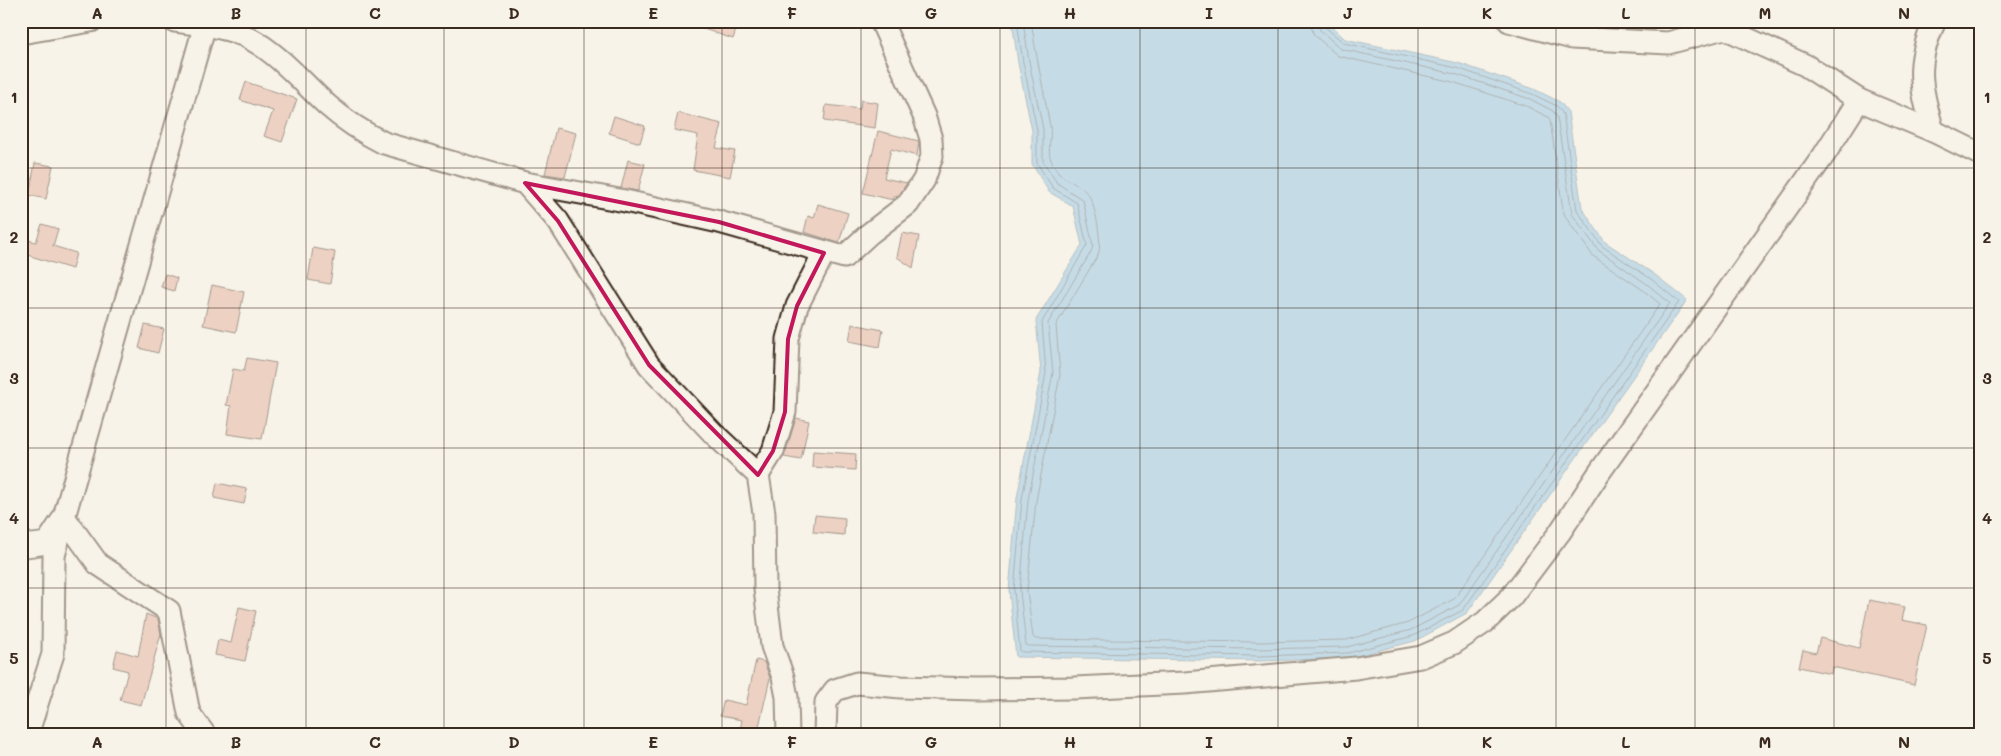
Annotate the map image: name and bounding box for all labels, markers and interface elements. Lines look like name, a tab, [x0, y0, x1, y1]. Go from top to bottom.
text: A	[91, 2, 103, 23]
text: B	[231, 2, 241, 23]
text: C	[369, 2, 381, 23]
text: D	[508, 2, 520, 23]
text: E	[648, 2, 658, 23]
text: F	[787, 2, 797, 23]
text: G	[925, 2, 937, 23]
text: H	[1064, 2, 1076, 23]
text: I	[1205, 2, 1213, 23]
text: J	[1343, 2, 1353, 23]
text: K	[1482, 2, 1492, 23]
text: L	[1621, 2, 1631, 23]
text: M	[1759, 2, 1771, 23]
text: N	[1898, 2, 1910, 23]
text: 1	[10, 86, 18, 107]
text: 1	[1983, 86, 1991, 107]
text: 2	[10, 226, 19, 247]
text: 2	[1983, 226, 1992, 247]
text: 3	[9, 367, 19, 388]
text: 3	[1982, 367, 1992, 388]
text: 4	[9, 507, 19, 528]
text: 4	[1982, 507, 1992, 528]
text: 5	[9, 647, 19, 668]
text: 5	[1982, 647, 1992, 668]
text: A	[91, 731, 103, 752]
text: B	[231, 731, 241, 752]
text: C	[369, 731, 381, 752]
text: D	[508, 731, 520, 752]
text: E	[648, 731, 658, 752]
text: F	[787, 731, 797, 752]
text: G	[925, 731, 937, 752]
text: H	[1064, 731, 1076, 752]
text: I	[1205, 731, 1213, 752]
text: J	[1343, 731, 1353, 752]
text: K	[1482, 731, 1492, 752]
text: L	[1621, 731, 1631, 752]
text: M	[1759, 731, 1771, 752]
text: N	[1898, 731, 1910, 752]

